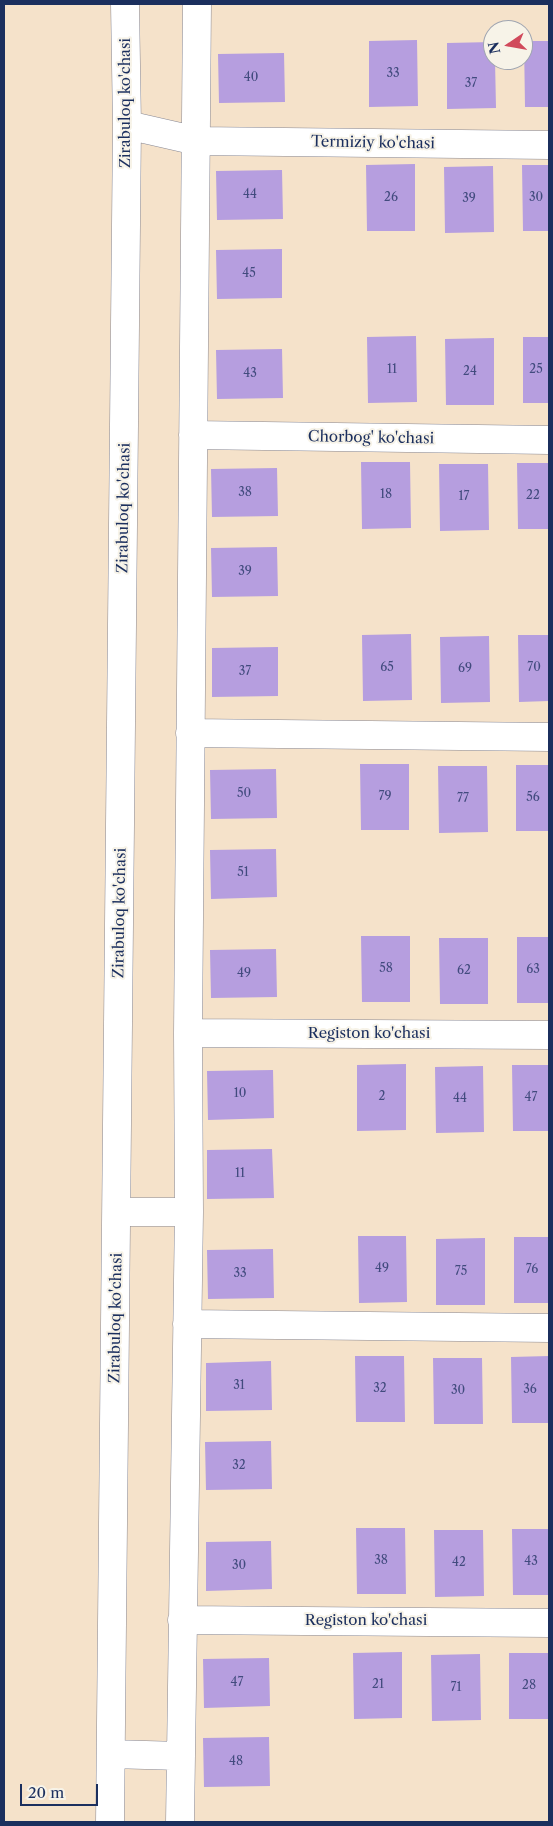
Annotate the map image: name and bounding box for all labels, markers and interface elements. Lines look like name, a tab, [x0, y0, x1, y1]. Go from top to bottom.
north arrow	[483, 20, 533, 70]
street label: Zirabuloq ko'chasi	[117, 38, 135, 168]
text: N	[484, 40, 504, 56]
house number: 33	[386, 67, 400, 81]
house number: 40	[244, 71, 258, 85]
house number: 37	[465, 77, 477, 91]
street label: Termiziy ko'chasi	[311, 133, 435, 153]
house number: 44	[243, 188, 257, 202]
house number: 26	[384, 191, 398, 205]
house number: 30	[529, 191, 543, 205]
house number: 39	[462, 192, 476, 206]
house number: 45	[242, 267, 256, 281]
house number: 11	[387, 363, 397, 377]
house number: 25	[529, 363, 543, 377]
house number: 24	[463, 365, 477, 379]
house number: 43	[243, 367, 257, 381]
street label: Chorbog' ko'chasi	[308, 428, 434, 448]
street label: Zirabuloq ko'chasi	[114, 443, 134, 573]
house number: 38	[238, 486, 252, 500]
house number: 18	[380, 488, 392, 502]
house number: 22	[526, 489, 540, 503]
house number: 17	[459, 490, 469, 504]
house number: 39	[238, 565, 252, 579]
house number: 65	[380, 661, 394, 675]
house number: 70	[527, 661, 541, 675]
house number: 69	[458, 662, 472, 676]
house number: 37	[239, 665, 251, 679]
house number: 50	[237, 787, 251, 801]
house number: 79	[379, 790, 391, 804]
house number: 56	[526, 791, 540, 805]
house number: 77	[457, 792, 469, 806]
street label: Zirabuloq ko'chasi	[110, 848, 130, 978]
house number: 51	[237, 866, 249, 880]
house number: 58	[379, 962, 393, 976]
house number: 63	[526, 963, 540, 977]
house number: 62	[457, 964, 471, 978]
house number: 49	[237, 967, 251, 981]
street label: Registon ko'chasi	[308, 1025, 430, 1043]
house number: 10	[234, 1087, 246, 1101]
house number: 2	[379, 1090, 385, 1104]
house number: 47	[525, 1091, 537, 1105]
house number: 44	[453, 1092, 467, 1106]
house number: 11	[235, 1167, 245, 1181]
street label: Zirabuloq ko'chasi	[106, 1253, 126, 1383]
house number: 49	[375, 1262, 389, 1276]
house number: 76	[526, 1263, 538, 1277]
house number: 75	[455, 1265, 467, 1279]
house number: 33	[233, 1267, 247, 1281]
house number: 31	[233, 1379, 245, 1393]
house number: 32	[373, 1382, 387, 1396]
house number: 36	[523, 1383, 537, 1397]
house number: 30	[451, 1384, 465, 1398]
house number: 32	[232, 1459, 246, 1473]
house number: 38	[374, 1554, 388, 1568]
house number: 43	[524, 1555, 538, 1569]
house number: 42	[452, 1556, 466, 1570]
house number: 30	[232, 1559, 246, 1573]
street label: Registon ko'chasi	[305, 1612, 427, 1630]
house number: 47	[231, 1676, 243, 1690]
house number: 21	[372, 1678, 384, 1692]
house number: 28	[522, 1679, 536, 1693]
house number: 71	[451, 1681, 461, 1695]
house number: 48	[229, 1755, 243, 1769]
scale bar	[22, 1774, 100, 1806]
text: 20 m	[28, 1783, 64, 1802]

